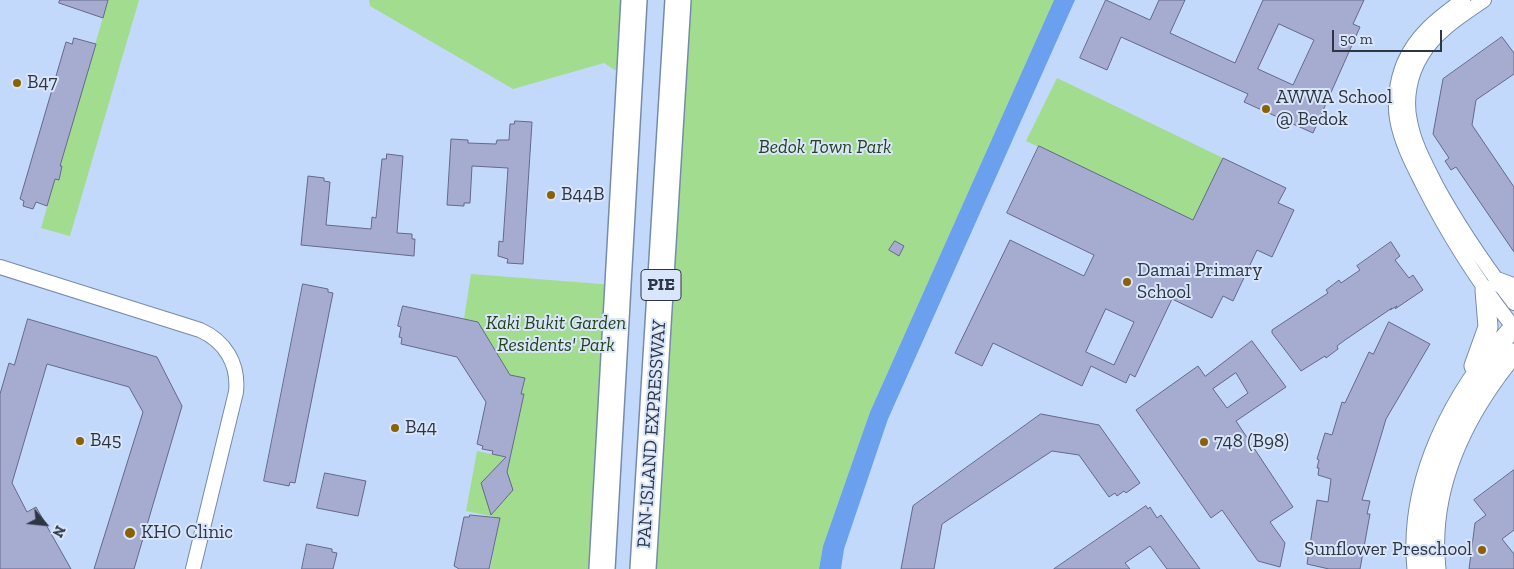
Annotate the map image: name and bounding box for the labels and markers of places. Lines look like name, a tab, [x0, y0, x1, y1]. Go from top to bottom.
place label: B47	[27, 72, 57, 94]
marker: B47	[11, 77, 23, 89]
place label: AWWA School @ Bedok	[1276, 87, 1392, 131]
marker: AWWA School @ Bedok	[1260, 103, 1272, 115]
place label: B44B	[561, 184, 604, 206]
marker: B44B	[545, 189, 557, 201]
place label: Damai Primary School	[1137, 260, 1262, 304]
marker: Damai Primary School	[1121, 276, 1133, 288]
place label: B44	[405, 417, 437, 439]
marker: B44	[389, 422, 401, 434]
place label: B45	[90, 430, 121, 452]
place label: 748 (B98)	[1214, 431, 1289, 453]
marker: B45	[74, 435, 86, 447]
marker: 748 (B98)	[1198, 436, 1210, 448]
place label: KHO Clinic	[141, 522, 233, 544]
marker: KHO Clinic	[123, 526, 137, 540]
place label: Sunflower Preschool	[1304, 539, 1472, 561]
marker: Sunflower Preschool	[1476, 544, 1488, 556]

